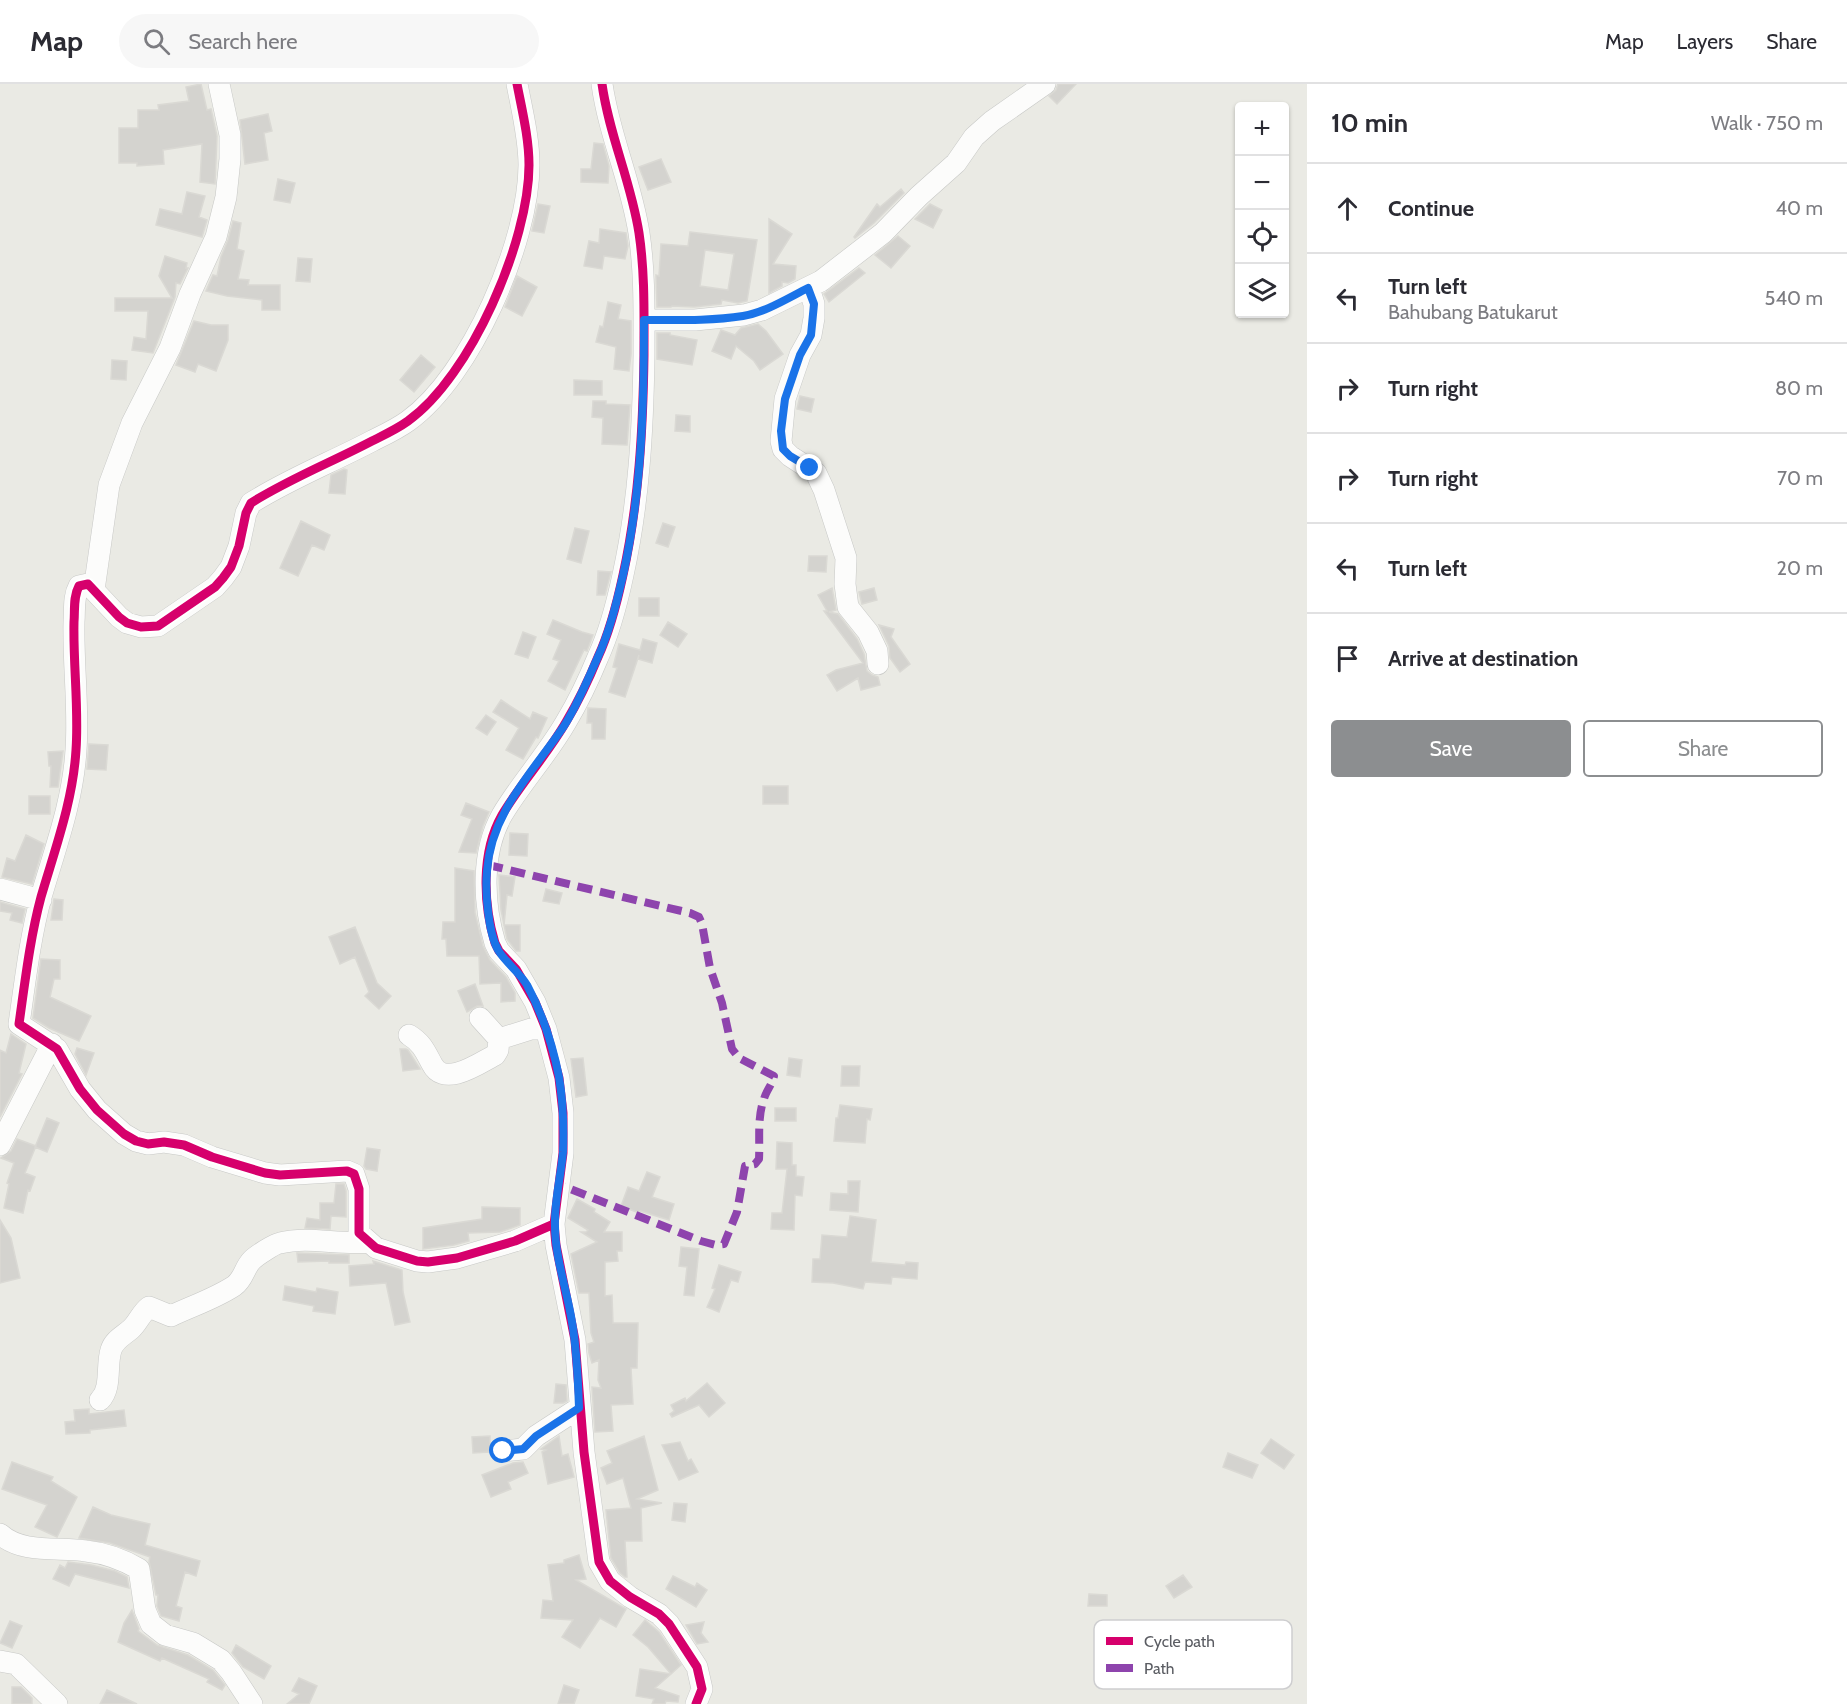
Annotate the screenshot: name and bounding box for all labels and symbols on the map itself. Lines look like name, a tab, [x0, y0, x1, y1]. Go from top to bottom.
route end	[796, 454, 822, 480]
route start	[489, 1437, 515, 1463]
legend	[1094, 1620, 1292, 1689]
text: Cycle path	[1144, 1632, 1215, 1651]
text: Path	[1144, 1659, 1175, 1678]

